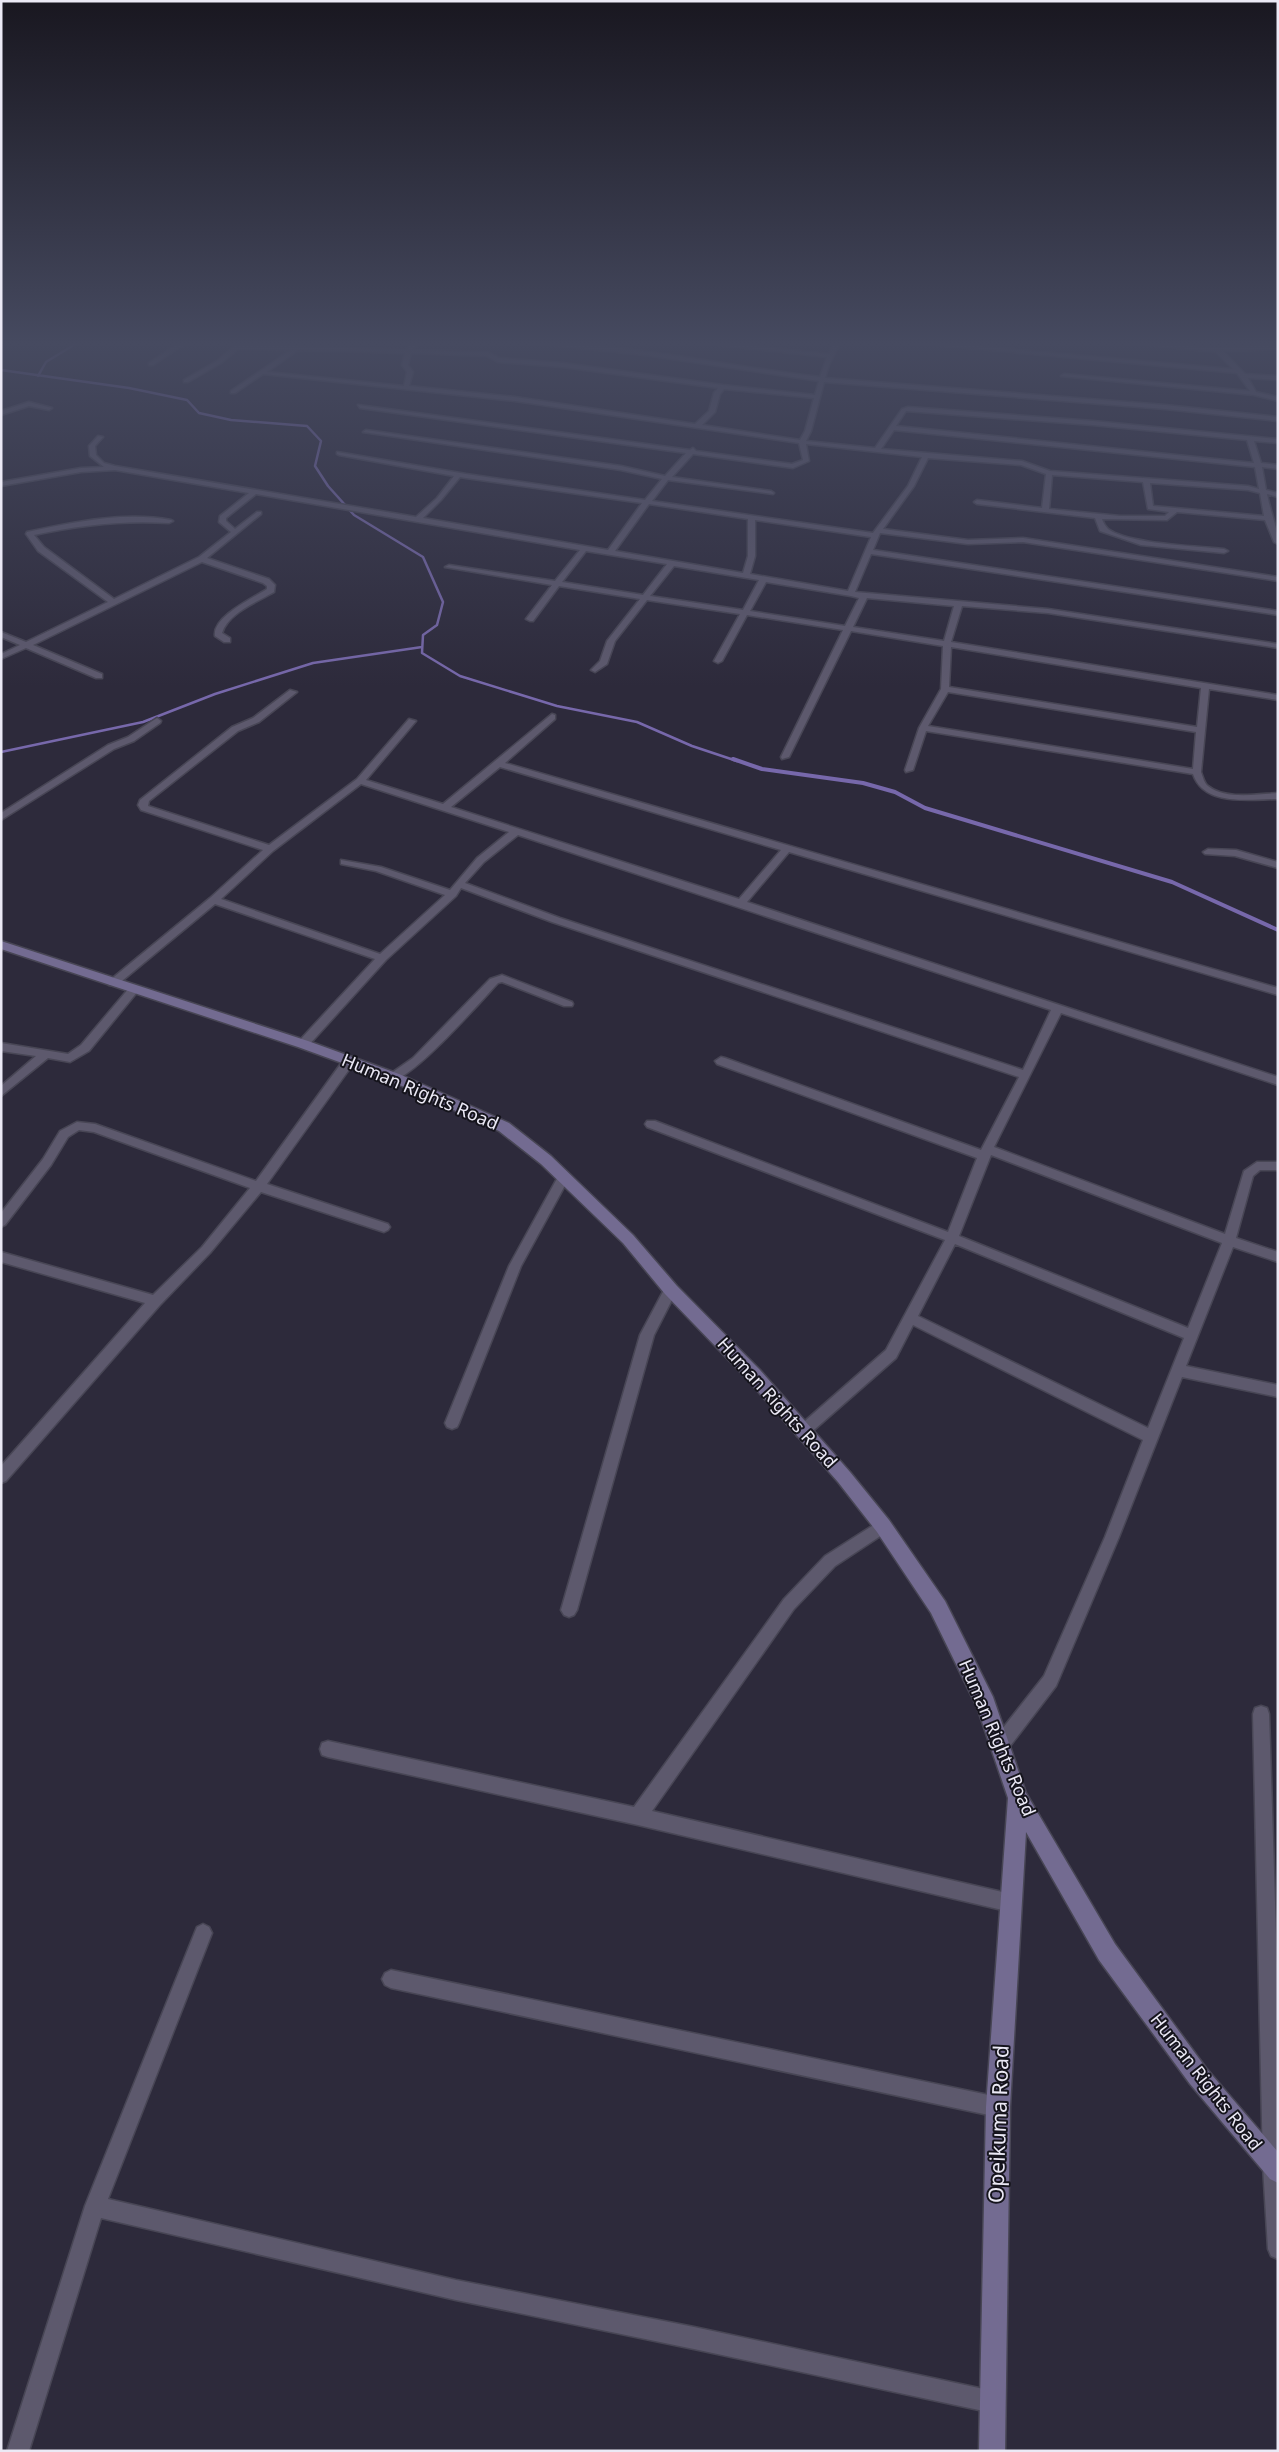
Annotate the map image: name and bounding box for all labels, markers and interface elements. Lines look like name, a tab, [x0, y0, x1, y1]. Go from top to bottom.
street label: Human Rights Road	[338, 1047, 503, 1135]
street label: Human Rights Road	[713, 1332, 843, 1473]
street label: Human Rights Road	[954, 1655, 1042, 1820]
street label: Human Rights Road	[1146, 2008, 1268, 2155]
street label: Opeikuma Road	[981, 2044, 1015, 2203]

